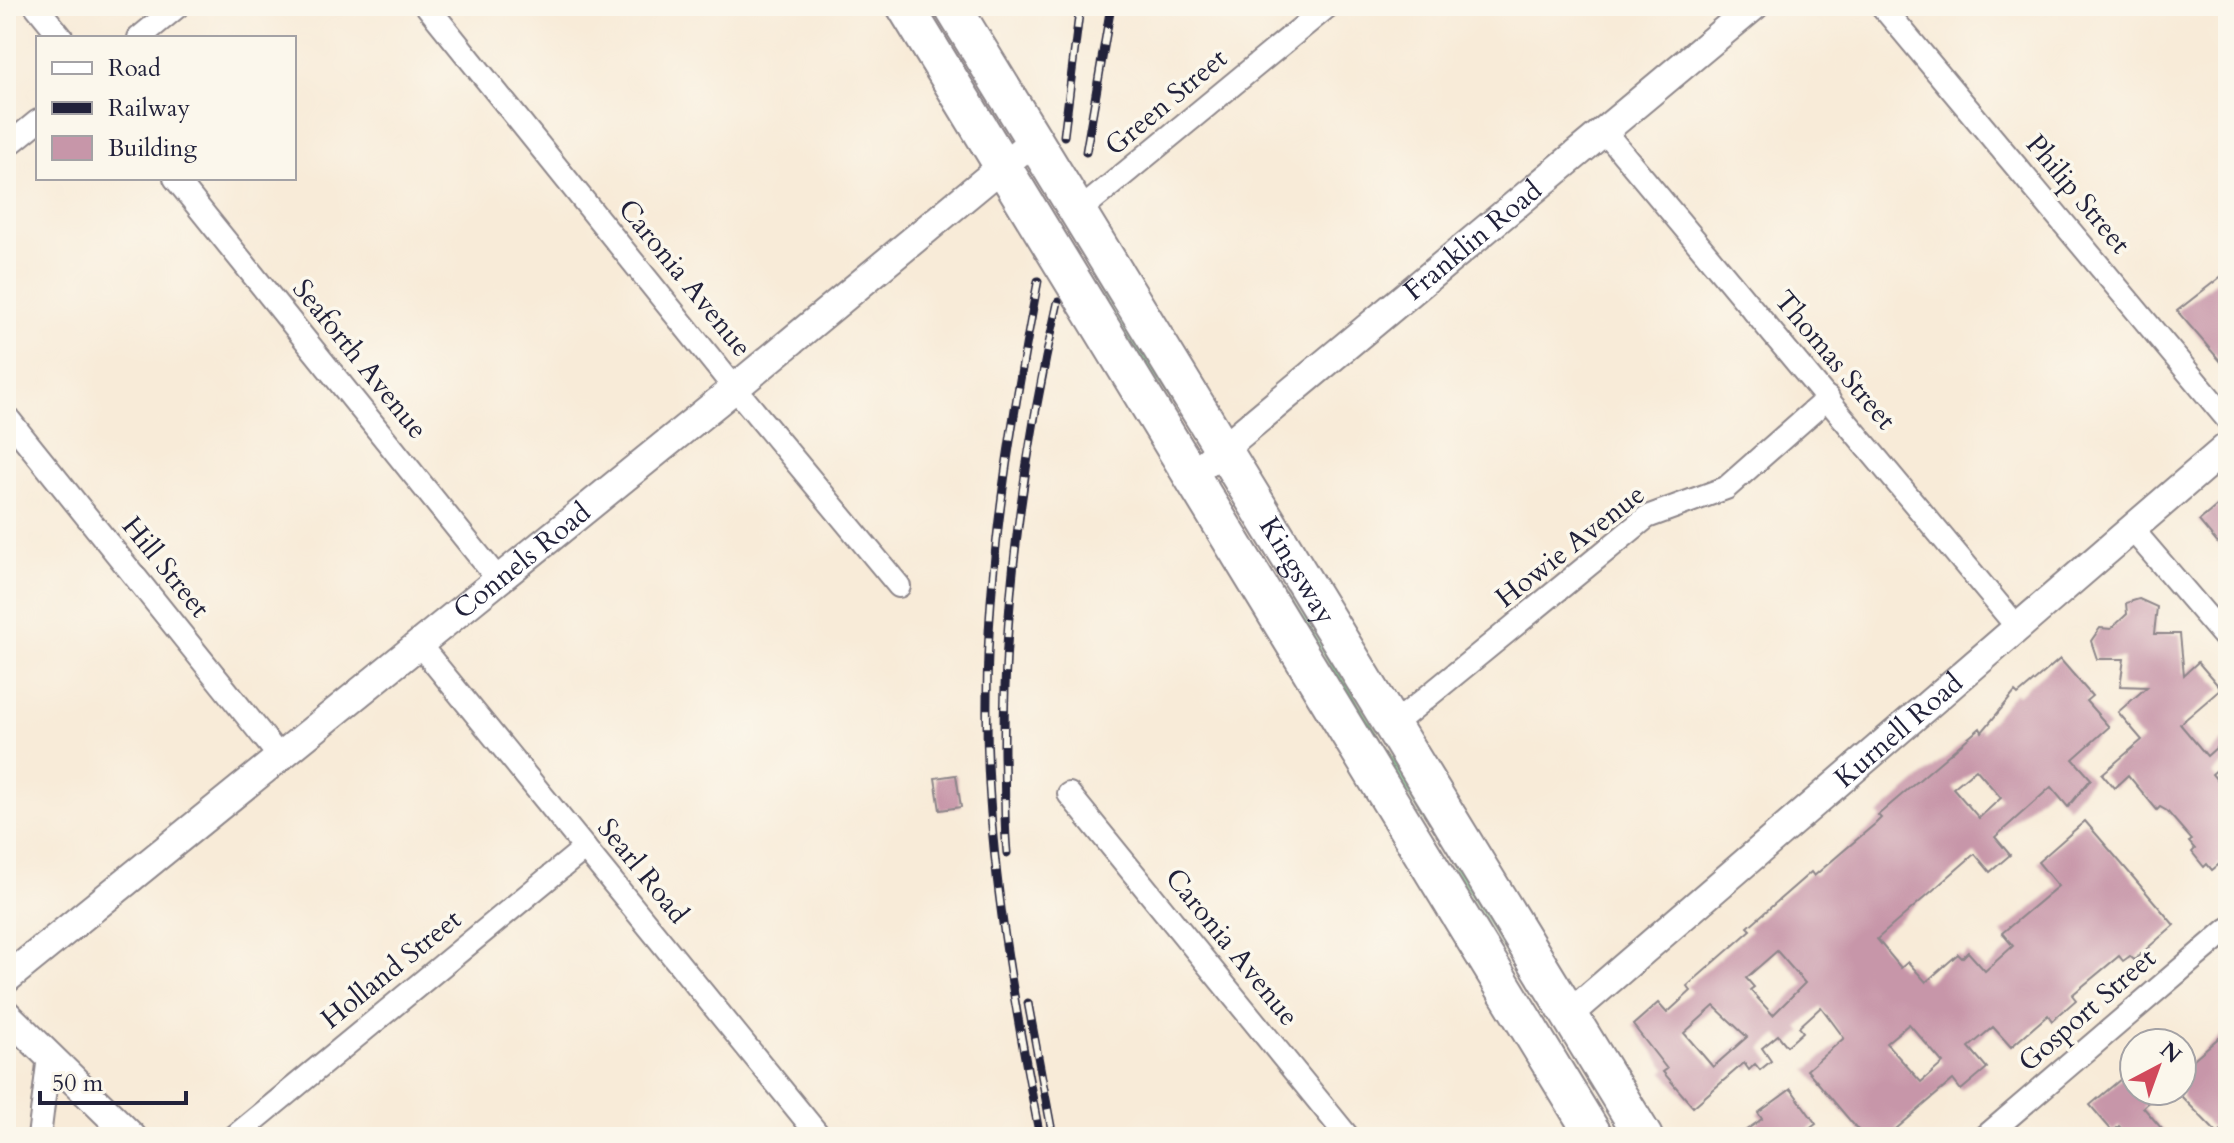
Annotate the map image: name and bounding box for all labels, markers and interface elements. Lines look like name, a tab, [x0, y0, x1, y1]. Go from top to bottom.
legend	[36, 36, 296, 180]
street label: Green Street	[1097, 40, 1235, 164]
text: Road	[108, 52, 161, 85]
text: Railway	[108, 92, 190, 125]
street label: Philip Street	[2017, 126, 2139, 262]
text: Building	[108, 132, 198, 165]
street label: Franklin Road	[1396, 172, 1550, 309]
street label: Caronia Avenue	[609, 191, 761, 365]
street label: Seaforth Avenue	[284, 271, 436, 447]
street label: Thomas Street	[1765, 282, 1905, 438]
street label: Howie Avenue	[1487, 476, 1653, 616]
street label: Connels Road	[445, 494, 599, 628]
street label: Hill Street	[113, 508, 219, 626]
street label: Kingsway	[1250, 510, 1345, 632]
street label: Kurnell Road	[1826, 664, 1971, 797]
street label: Searl Road	[589, 810, 697, 932]
street label: Caronia Avenue	[1156, 860, 1308, 1034]
street label: Holland Street	[313, 900, 469, 1037]
street label: Gosport Street	[2010, 940, 2164, 1080]
north arrow	[2118, 1027, 2198, 1107]
text: N	[2153, 1035, 2188, 1070]
scale bar	[40, 1055, 186, 1105]
text: 50 m	[52, 1067, 104, 1100]

